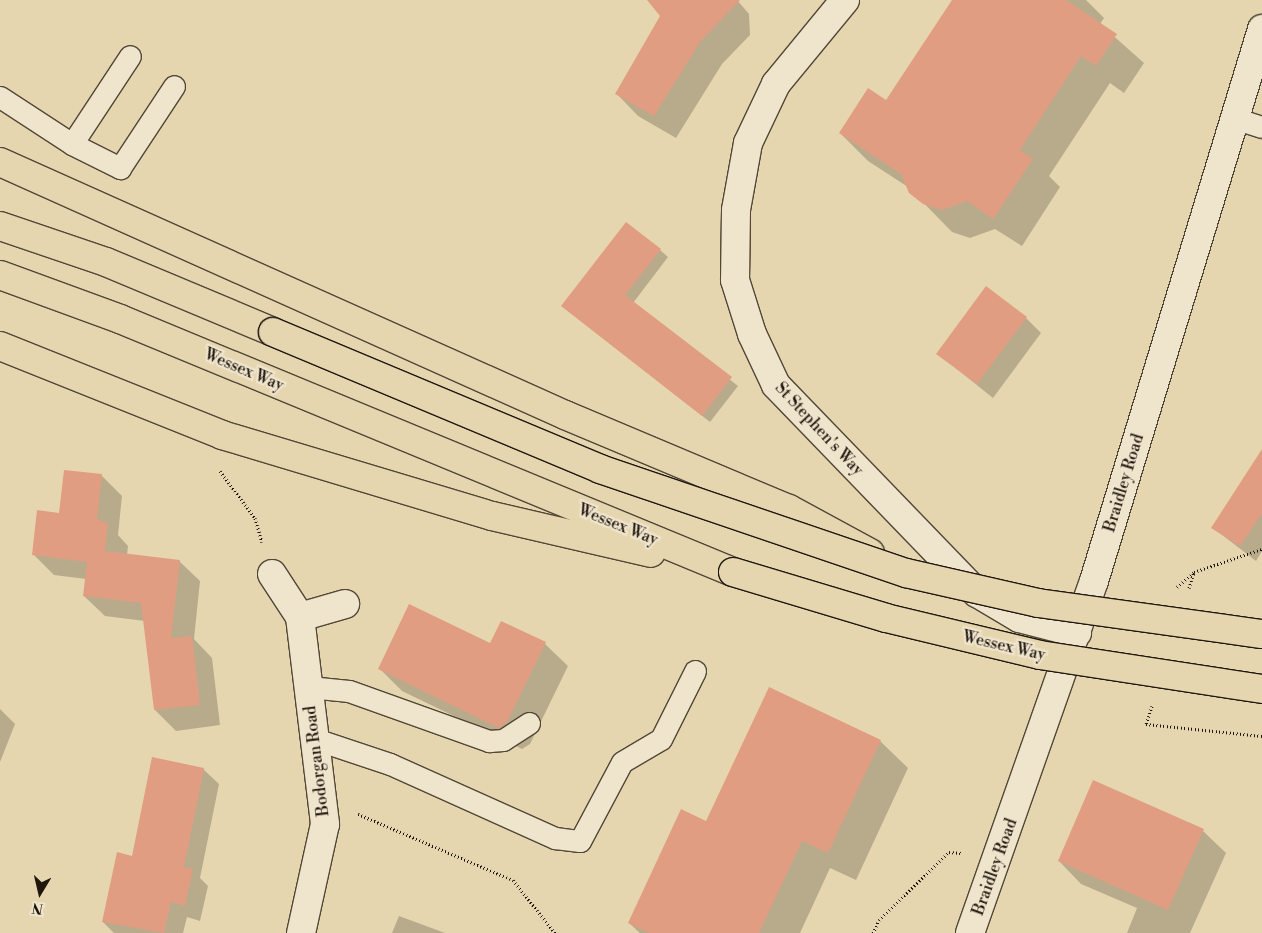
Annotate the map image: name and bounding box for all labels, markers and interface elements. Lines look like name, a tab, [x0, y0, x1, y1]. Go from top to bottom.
street label: Wessex Way	[201, 345, 287, 395]
street label: St Stephen's Way	[771, 378, 867, 480]
street label: Braidley Road	[1100, 432, 1148, 534]
street label: Wessex Way	[575, 500, 661, 550]
street label: Wessex Way	[961, 627, 1047, 665]
street label: Bodorgan Road	[301, 705, 333, 817]
street label: Braidley Road	[969, 816, 1021, 918]
north arrow	[15, 868, 65, 918]
text: N	[31, 898, 45, 918]

